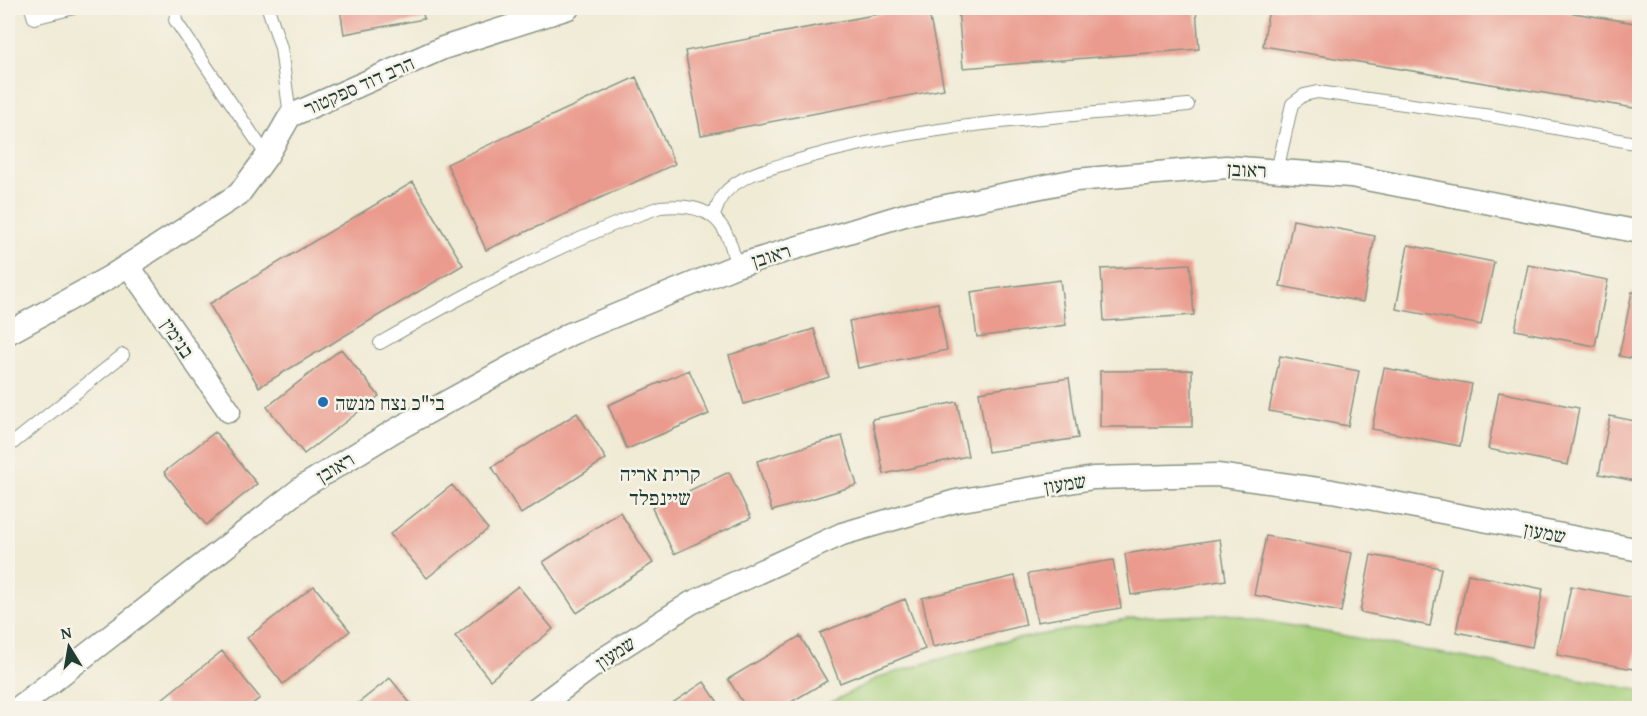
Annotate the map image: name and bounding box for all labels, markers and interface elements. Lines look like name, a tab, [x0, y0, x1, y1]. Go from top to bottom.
street label: הרב דוד ספקטור	[299, 48, 419, 122]
street label: ראובן	[1226, 153, 1268, 185]
street label: ראובן	[748, 235, 794, 275]
street label: בנימין	[154, 312, 202, 364]
place label: בי"כ נצח מנשה	[335, 388, 445, 417]
marker: בי"כ נצח מנשה	[316, 395, 330, 409]
street label: ראובן	[310, 444, 360, 490]
district label: קרית אריה שיינפלד	[620, 458, 700, 513]
street label: שמעון	[1042, 465, 1088, 501]
street label: שמעון	[1521, 514, 1569, 550]
north arrow	[39, 617, 99, 677]
text: N	[59, 619, 74, 645]
street label: שמעון	[589, 628, 641, 676]

